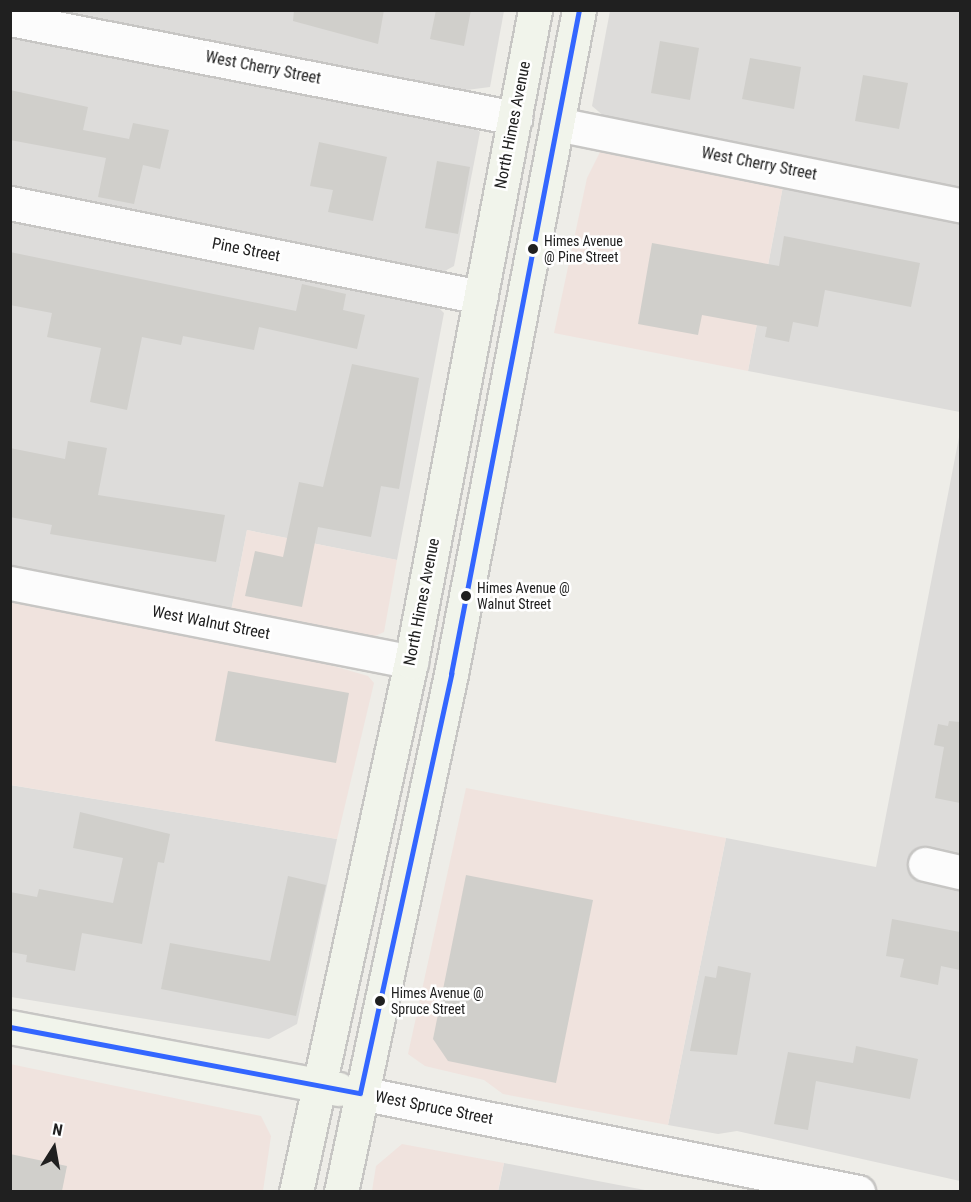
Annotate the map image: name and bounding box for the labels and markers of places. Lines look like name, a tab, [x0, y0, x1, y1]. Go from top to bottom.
place label: Himes Avenue @ Pine Street	[544, 233, 623, 266]
marker: Himes Avenue @ Pine Street	[527, 243, 539, 255]
place label: Himes Avenue @ Walnut Street	[477, 580, 570, 612]
marker: Himes Avenue @ Walnut Street	[460, 590, 472, 602]
place label: Himes Avenue @ Spruce Street	[391, 985, 484, 1018]
marker: Himes Avenue @ Spruce Street	[374, 995, 386, 1007]

